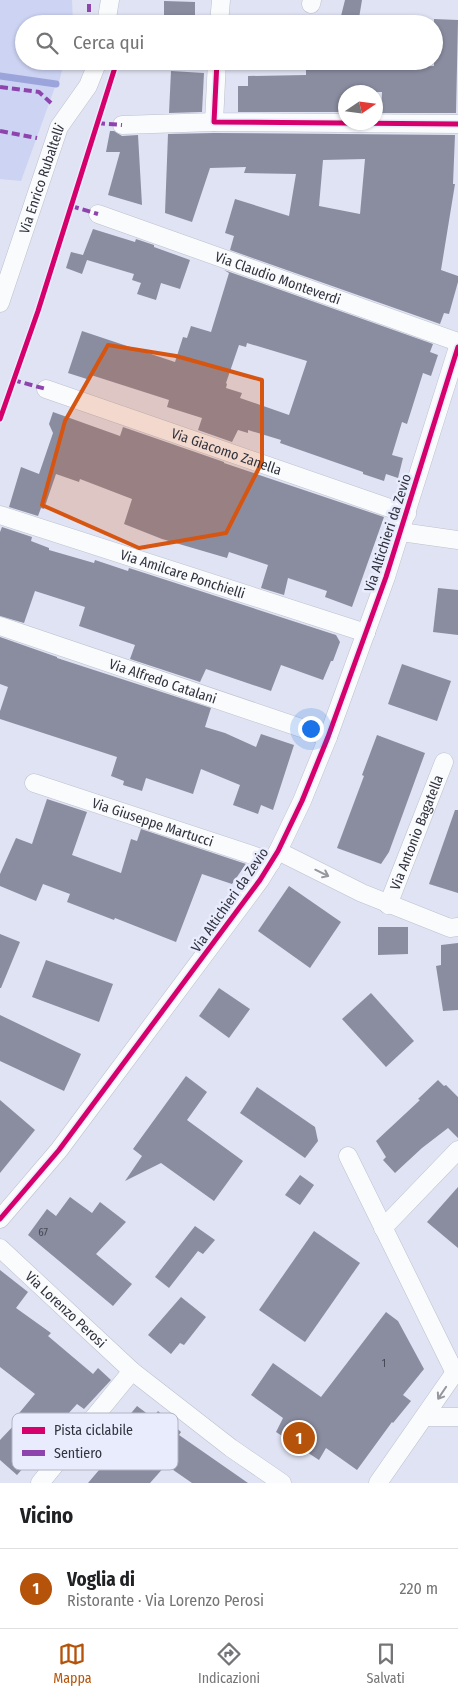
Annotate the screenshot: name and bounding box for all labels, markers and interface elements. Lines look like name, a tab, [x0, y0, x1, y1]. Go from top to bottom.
search box	[15, 15, 443, 70]
icon: search	[33, 29, 61, 57]
text: Cerca qui	[73, 31, 144, 54]
north arrow	[338, 85, 383, 130]
street label: Via Enrico Rubaltelli	[15, 120, 67, 236]
street label: Via Claudio Monteverdi	[213, 248, 343, 308]
street label: Via Giacomo Zanella	[169, 425, 284, 478]
street label: Via Altichieri da Zevio	[361, 472, 415, 594]
street label: Via Amilcare Ponchielli	[118, 546, 247, 602]
street label: Via Alfredo Catalani	[107, 655, 219, 707]
your location	[298, 716, 324, 742]
street label: Via Antonio Bagatella	[386, 772, 447, 892]
street label: Via Giuseppe Martucci	[90, 794, 215, 850]
street label: Via Altichieri da Zevio	[188, 845, 272, 955]
one-way arrow	[314, 869, 329, 878]
house number: 67	[38, 1226, 48, 1239]
street label: Via Lorenzo Perosi	[22, 1268, 110, 1351]
house number: 1	[382, 1357, 386, 1370]
one-way arrow	[437, 1385, 447, 1399]
legend	[12, 1413, 178, 1470]
pin: 1	[283, 1419, 315, 1457]
text: Pista ciclabile	[54, 1422, 133, 1439]
text: Sentiero	[54, 1445, 102, 1462]
text: Vicino	[20, 1503, 73, 1529]
text: Voglia di	[67, 1568, 135, 1591]
text: 1	[33, 1579, 39, 1598]
text: 220 m	[399, 1579, 438, 1598]
text: Ristorante · Via Lorenzo Perosi	[67, 1591, 264, 1610]
tab: Mappa	[53, 1640, 92, 1687]
tab: Indicazioni	[198, 1640, 260, 1687]
tab: Salvati	[367, 1640, 405, 1687]

